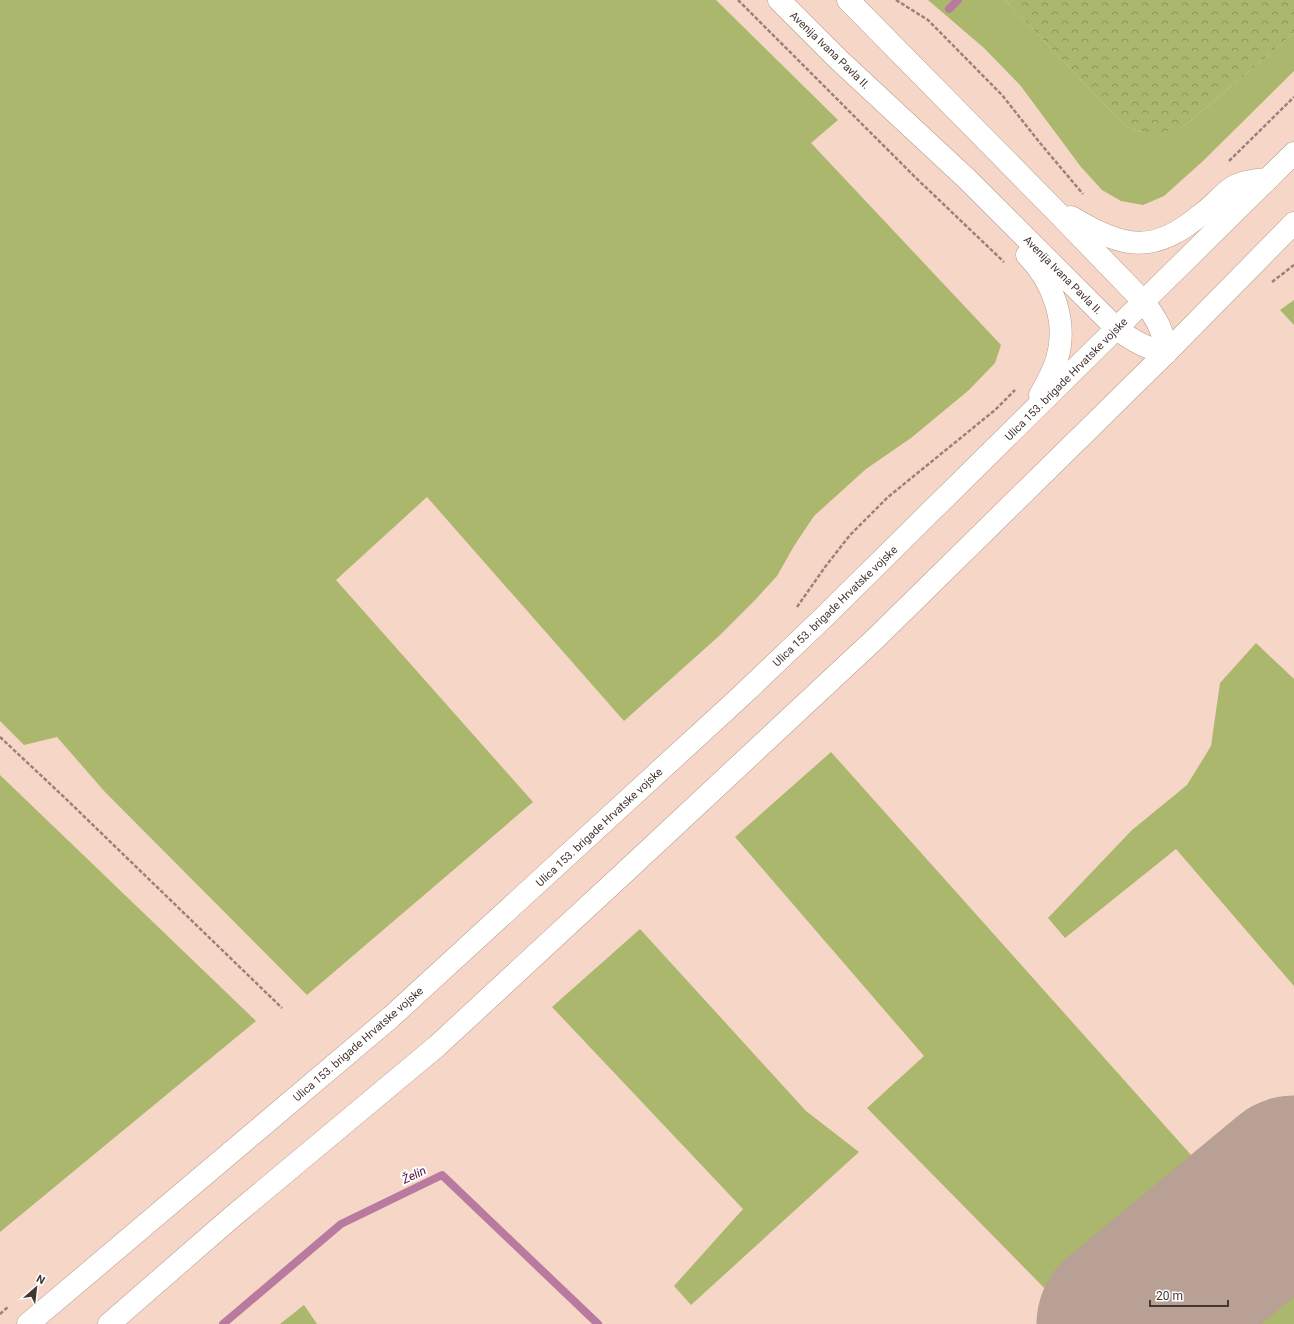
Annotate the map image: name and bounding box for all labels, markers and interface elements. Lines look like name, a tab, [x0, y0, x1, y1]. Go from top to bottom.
street label: Avenija Ivana Pavla II.	[787, 9, 872, 92]
street label: Avenija Ivana Pavla II.	[1021, 233, 1105, 317]
street label: Ulica 153. brigade Hrvatske vojske	[1002, 315, 1130, 443]
street label: Ulica 153. brigade Hrvatske vojske	[770, 543, 900, 669]
street label: Ulica 153. brigade Hrvatske vojske	[533, 765, 665, 889]
street label: Ulica 153. brigade Hrvatske vojske	[291, 984, 426, 1104]
water label: Želin	[398, 1162, 428, 1187]
north arrow	[16, 1268, 56, 1308]
text: N	[34, 1272, 47, 1287]
scale bar	[1150, 1282, 1228, 1308]
text: 20 m	[1156, 1289, 1183, 1303]

